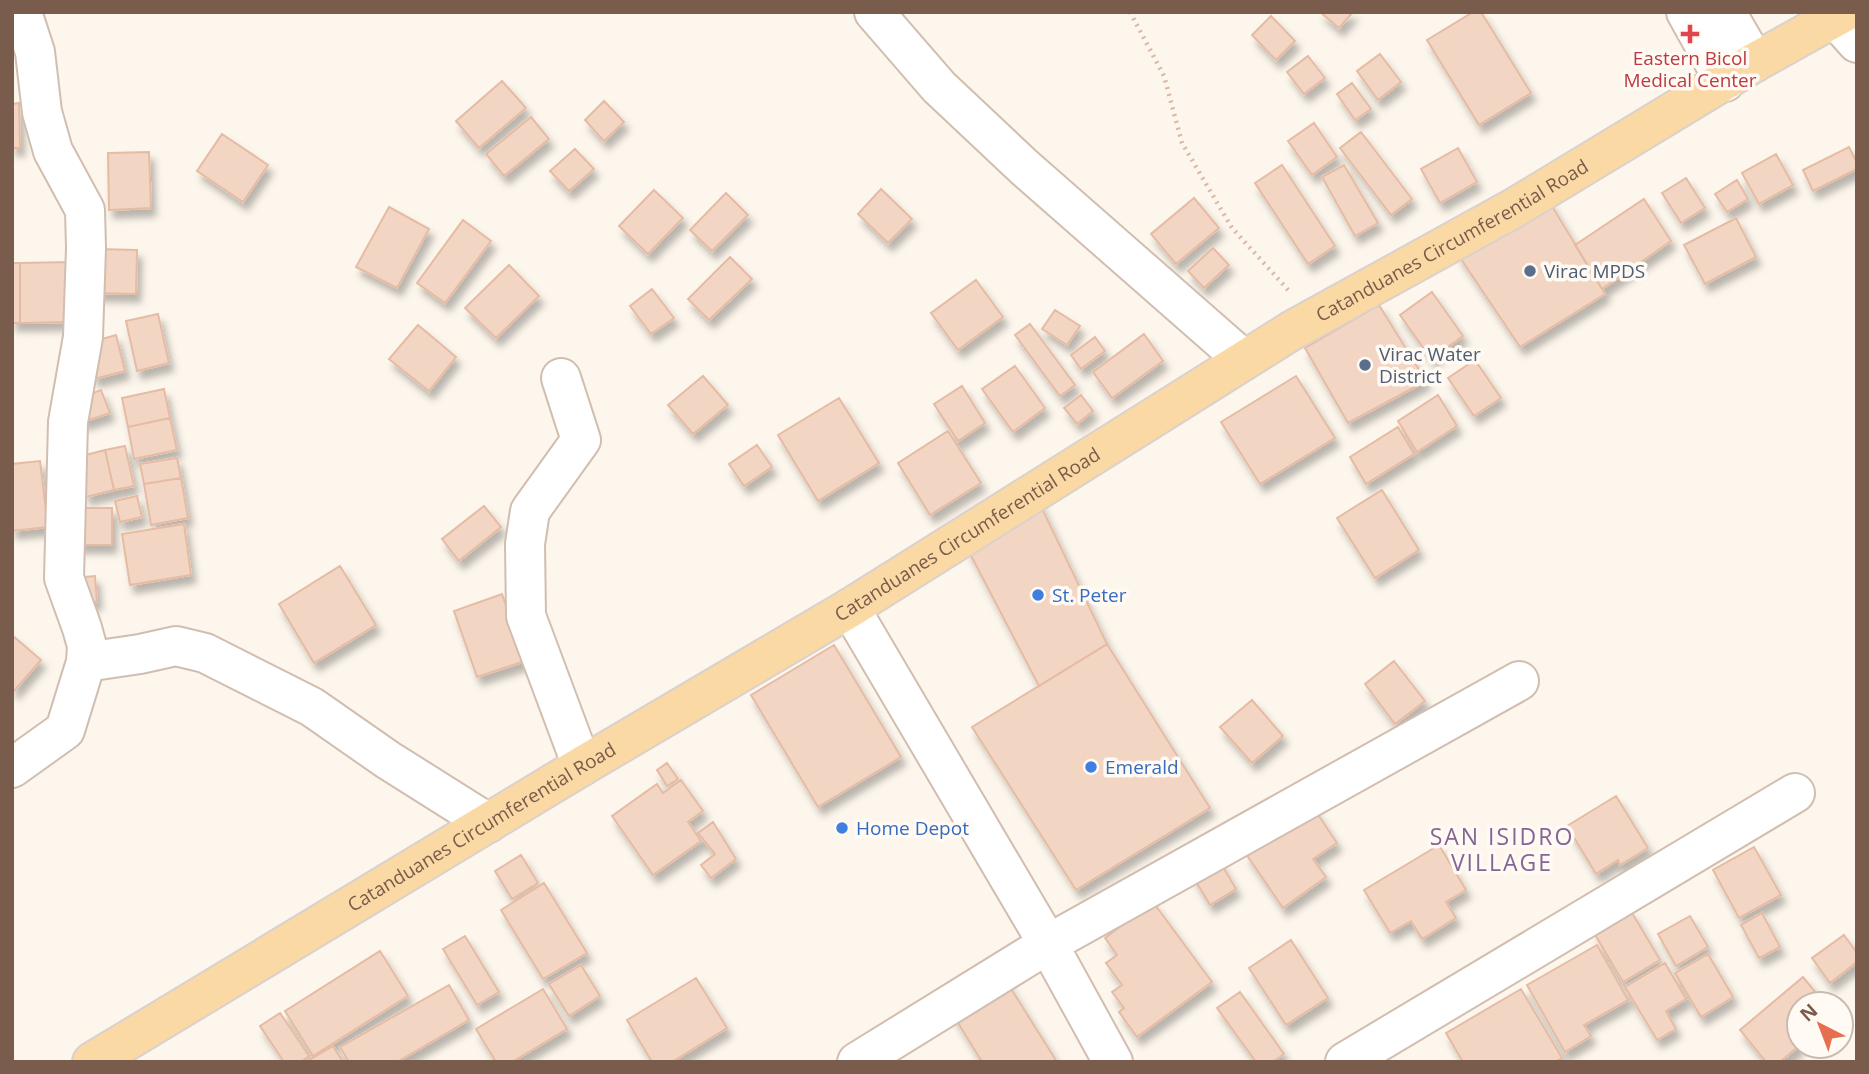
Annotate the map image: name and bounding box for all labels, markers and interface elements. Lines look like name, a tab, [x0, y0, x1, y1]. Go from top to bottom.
marker: Eastern Bicol Medical Center	[1680, 24, 1700, 44]
place label: Eastern Bicol Medical Center	[1623, 45, 1757, 93]
street label: Catanduanes Circumferential Road	[1311, 153, 1593, 328]
place label: Virac MPDS	[1544, 258, 1645, 284]
marker: Virac MPDS	[1522, 263, 1538, 279]
place label: Virac Water District	[1379, 341, 1481, 389]
marker: Virac Water District	[1357, 357, 1373, 373]
street label: Catanduanes Circumferential Road	[830, 441, 1105, 627]
place label: St. Peter	[1052, 582, 1127, 608]
marker: St. Peter	[1030, 587, 1046, 603]
street label: Catanduanes Circumferential Road	[342, 736, 621, 918]
place label: Emerald	[1105, 754, 1179, 780]
marker: Emerald	[1083, 759, 1099, 775]
place label: Home Depot	[856, 815, 969, 841]
marker: Home Depot	[834, 820, 850, 836]
district label: SAN ISIDRO VILLAGE	[1430, 820, 1574, 878]
north arrow	[1785, 990, 1855, 1060]
text: N	[1794, 998, 1823, 1027]

